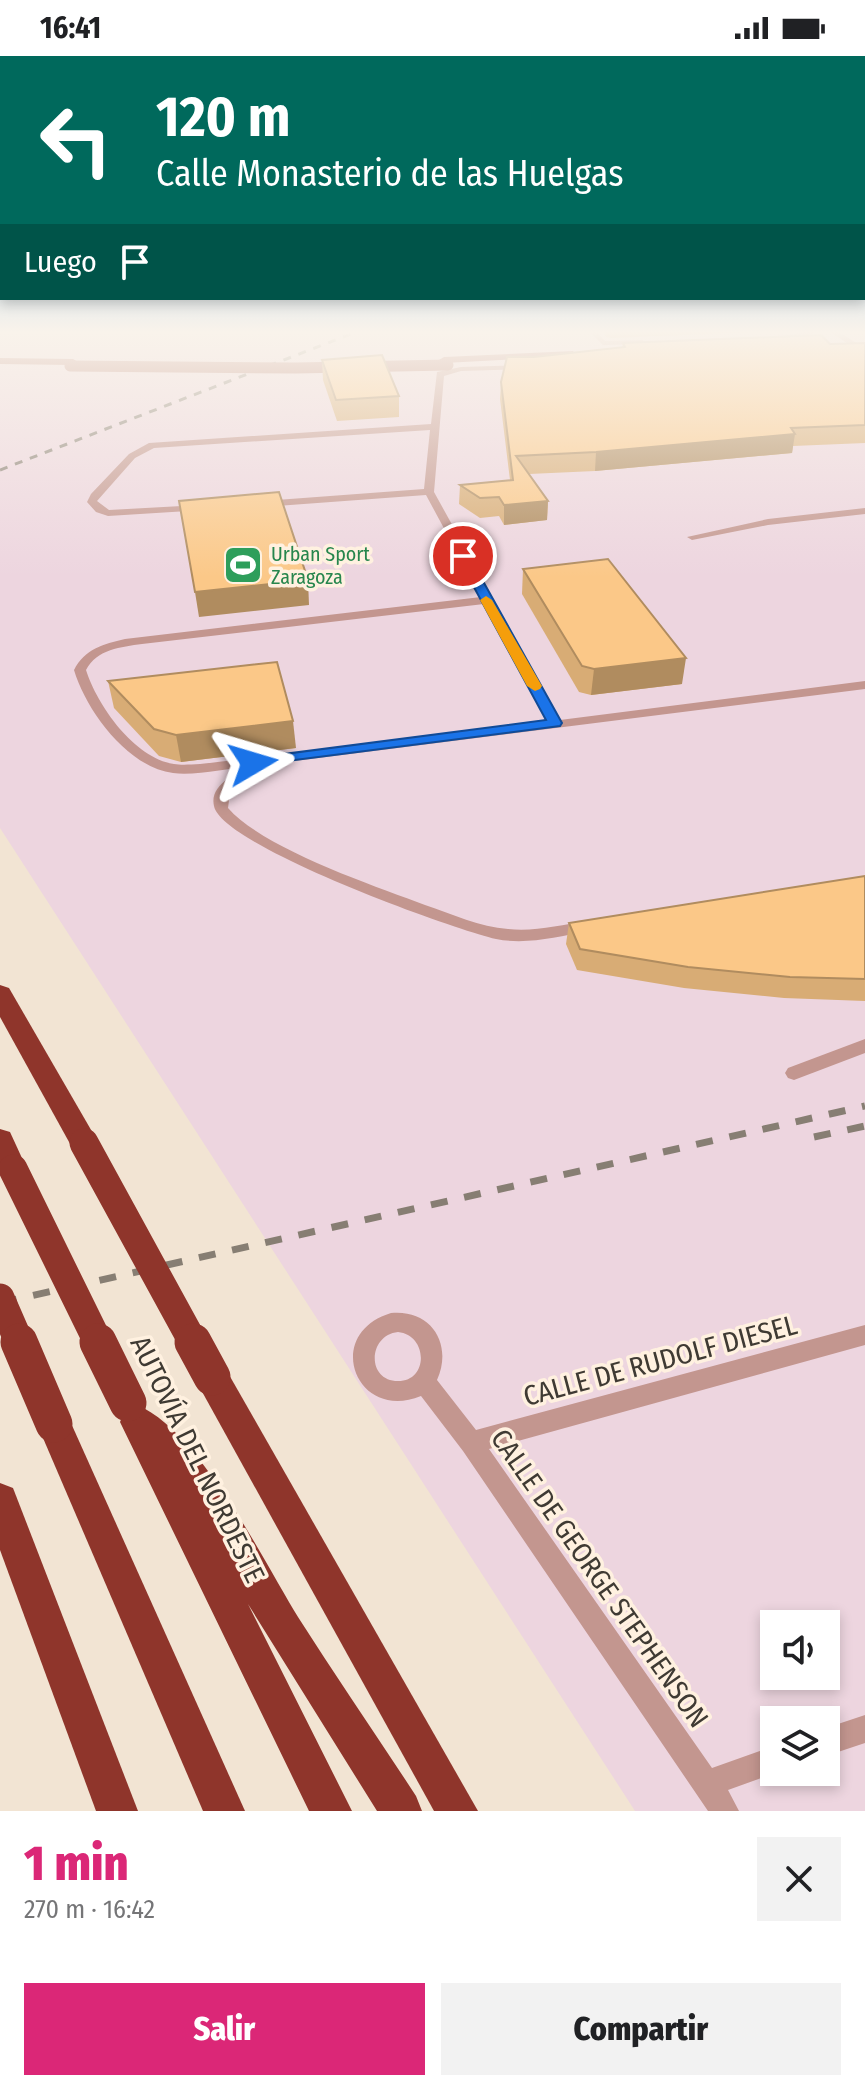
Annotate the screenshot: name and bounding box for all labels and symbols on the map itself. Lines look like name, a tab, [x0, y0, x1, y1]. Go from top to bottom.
pin	[429, 522, 497, 590]
place label: Urban Sport Zaragoza	[271, 542, 370, 589]
sports icon: Urban Sport Zaragoza	[222, 544, 264, 586]
position arrow	[211, 721, 295, 805]
street label: CALLE DE RUDOLF DIESEL	[520, 1308, 801, 1413]
street label: AUTOVÍA DEL NORDESTE	[124, 1331, 272, 1588]
street label: CALLE DE GEORGE STEPHENSON	[484, 1423, 715, 1734]

